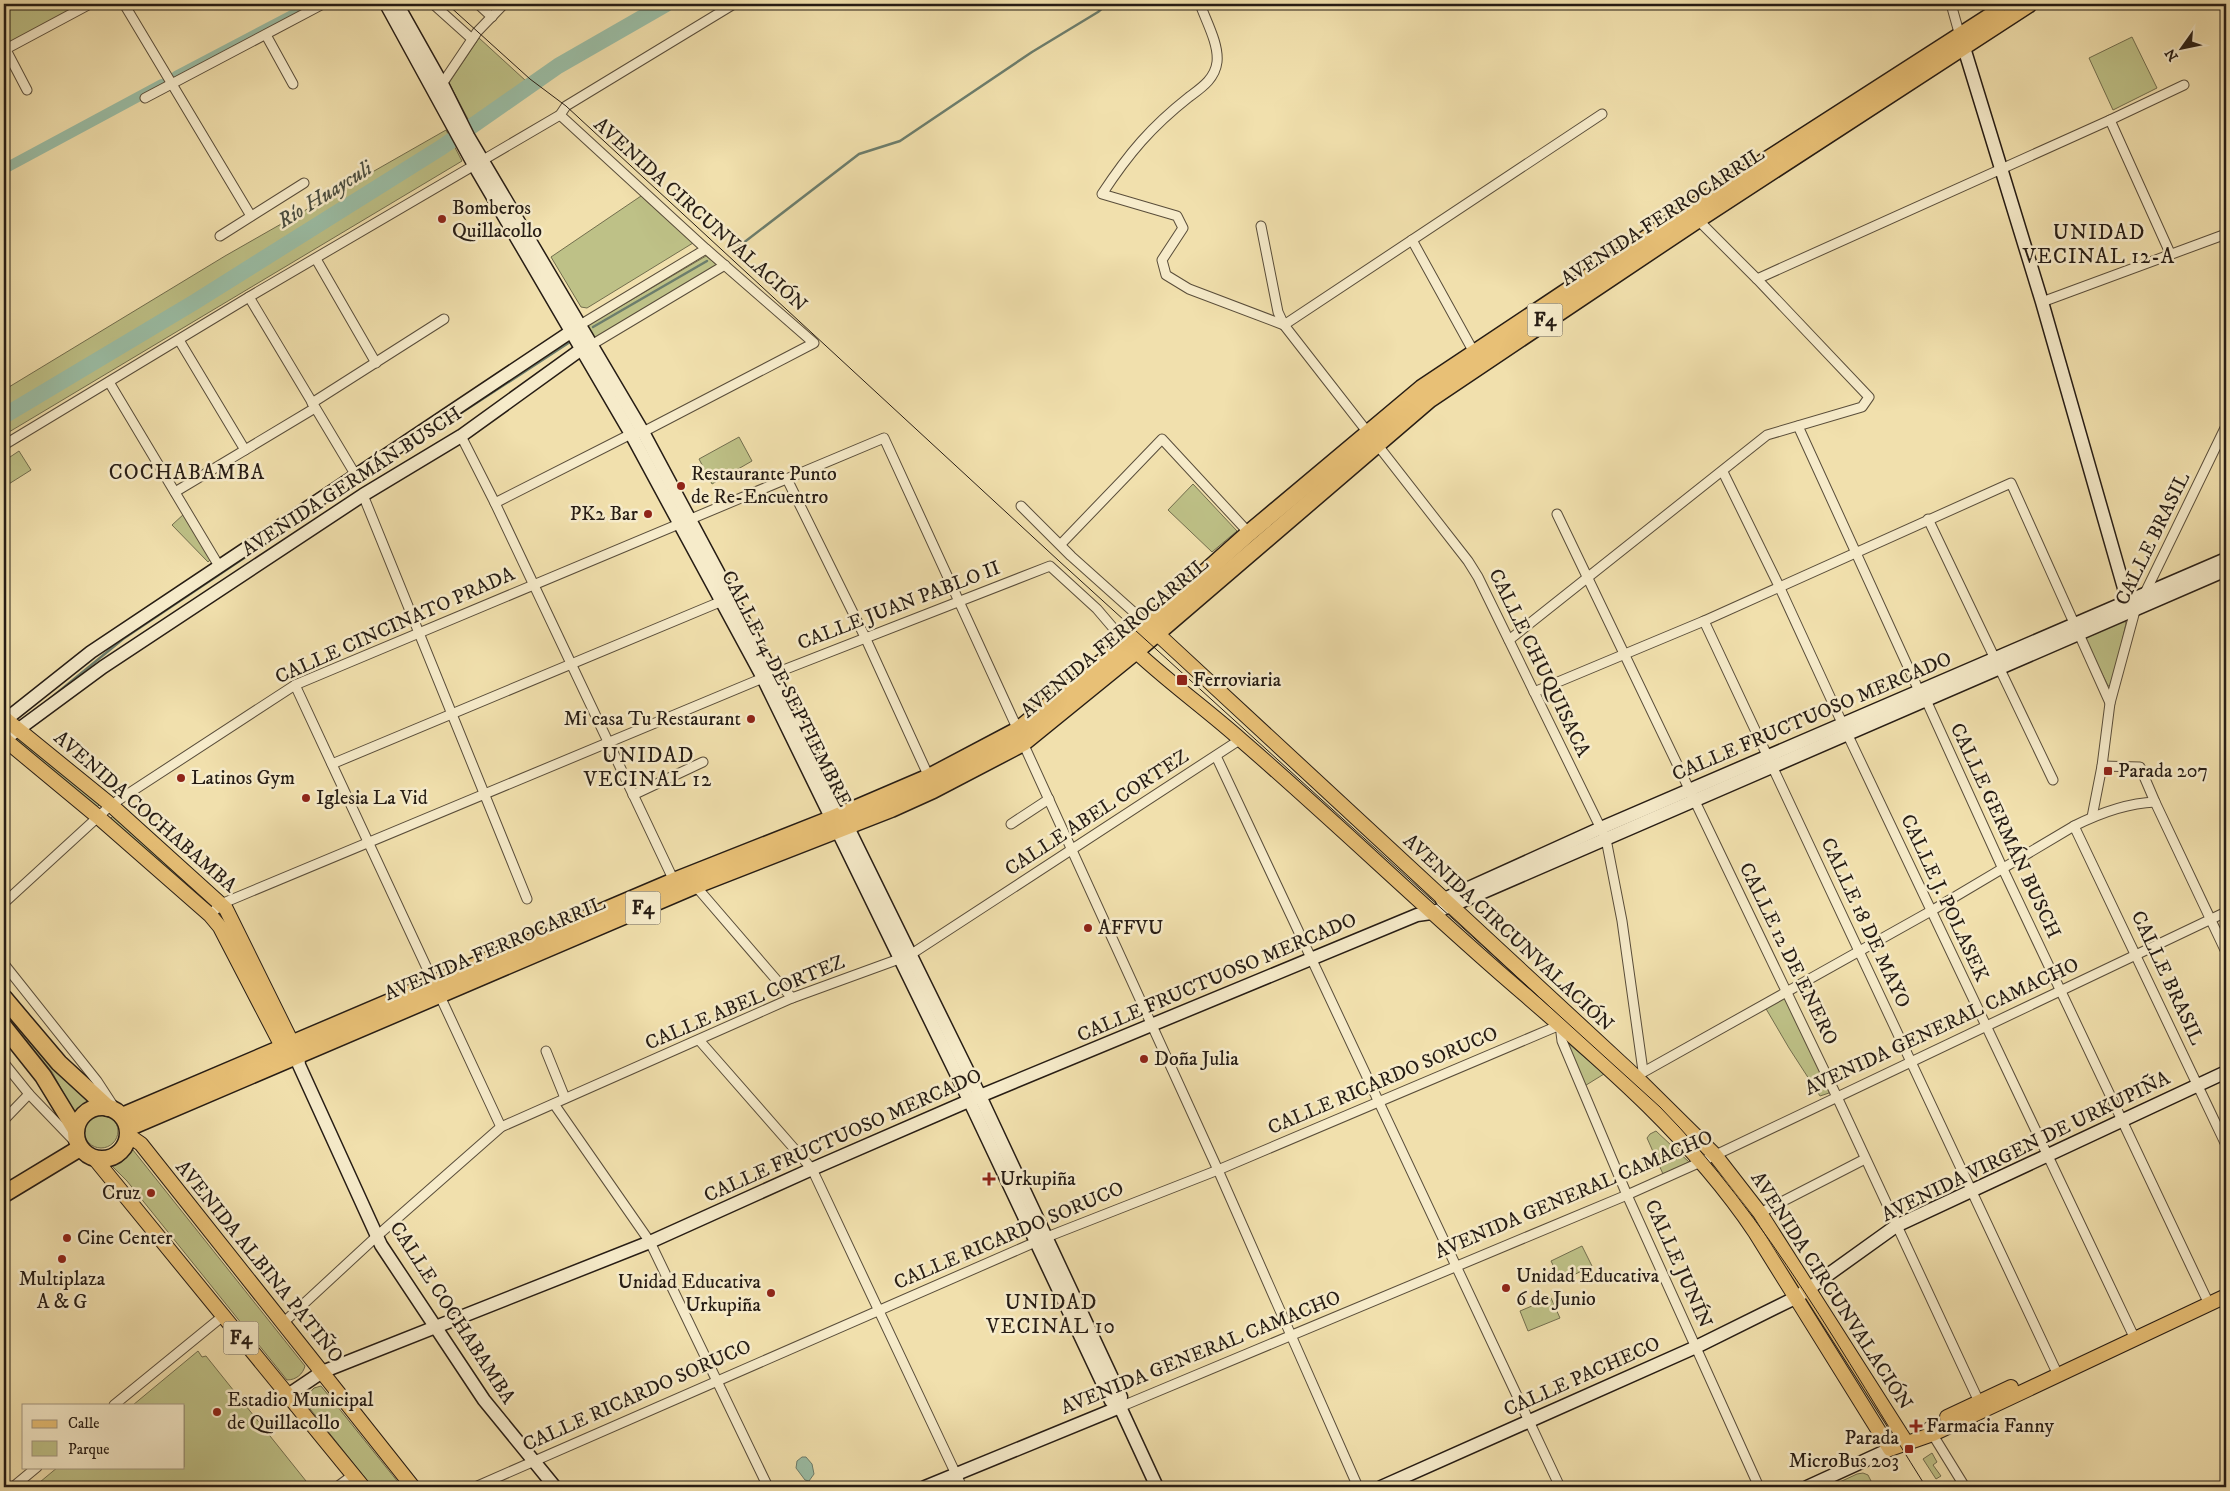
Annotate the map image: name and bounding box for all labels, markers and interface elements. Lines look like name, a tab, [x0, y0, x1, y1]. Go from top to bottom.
north arrow	[2158, 22, 2208, 72]
text: N	[2161, 44, 2183, 64]
street label: AVENIDA CIRCUNVALACIÓN	[588, 112, 813, 318]
street label: AVENIDA FERROCARRIL	[1557, 141, 1770, 292]
water label: Río Huayculi	[272, 155, 378, 235]
place label: Bomberos Quillacollo	[452, 196, 542, 244]
marker: Bomberos Quillacollo	[436, 213, 448, 225]
district label: UNIDAD VECINAL 12-A	[2022, 220, 2175, 270]
road number: F4	[1528, 304, 1562, 336]
street label: AVENIDA GERMÁN BUSCH	[237, 401, 467, 562]
district label: COCHABAMBA	[109, 460, 265, 486]
place label: Restaurante Punto de Re-Encuentro	[691, 462, 837, 510]
street label: CALLE BRASIL	[2110, 468, 2196, 610]
marker: Restaurante Punto de Re-Encuentro	[675, 480, 687, 492]
place label: PK2 Bar	[570, 502, 639, 527]
marker: PK2 Bar	[642, 508, 654, 520]
street label: AVENIDA FERROCARRIL	[1016, 552, 1215, 724]
street label: CALLE JUAN PABLO II	[794, 556, 1004, 656]
street label: CALLE CINCINATO PRADA	[271, 562, 519, 690]
street label: CALLE CHUQUISACA	[1483, 565, 1596, 761]
street label: CALLE 14 DE SEPTIEMBRE	[715, 567, 857, 811]
street label: CALLE FRUCTUOSO MERCADO	[1668, 647, 1956, 787]
place label: Ferroviaria	[1193, 668, 1282, 693]
marker: Ferroviaria	[1175, 673, 1189, 687]
place label: Mi casa Tu Restaurant	[564, 707, 741, 732]
marker: Mi casa Tu Restaurant	[745, 713, 757, 725]
street label: CALLE GERMÁN BUSCH	[1944, 719, 2067, 943]
street label: AVENIDA COCHABAMBA	[48, 726, 242, 899]
district label: UNIDAD VECINAL 12	[583, 743, 712, 793]
street label: CALLE ABEL CORTEZ	[1000, 744, 1194, 882]
place label: Parada 207	[2118, 759, 2208, 784]
marker: Parada 207	[2102, 765, 2114, 777]
place label: Latinos Gym	[191, 766, 295, 791]
marker: Latinos Gym	[175, 772, 187, 784]
place label: Iglesia La Vid	[316, 786, 428, 811]
marker: Iglesia La Vid	[300, 792, 312, 804]
street label: CALLE J. POLASEK	[1894, 810, 1994, 986]
street label: AVENIDA CIRCUNVALACIÓN	[1398, 828, 1619, 1037]
street label: CALLE 18 DE MAYO	[1815, 834, 1915, 1012]
street label: CALLE 12 DE ENERO	[1733, 859, 1843, 1049]
street label: AVENIDA FERROCARRIL	[381, 891, 610, 1007]
road number: F4	[626, 891, 660, 924]
street label: CALLE BRASIL	[2125, 907, 2209, 1050]
street label: CALLE FRUCTUOSO MERCADO	[1073, 908, 1361, 1048]
place label: AFFVU	[1098, 916, 1163, 941]
marker: AFFVU	[1082, 922, 1094, 934]
street label: CALLE ABEL CORTEZ	[641, 950, 849, 1056]
street label: AVENIDA GENERAL CAMACHO	[1801, 952, 2083, 1102]
street label: CALLE RICARDO SORUCO	[1264, 1021, 1502, 1141]
place label: Doña Julia	[1154, 1047, 1239, 1072]
marker: Doña Julia	[1138, 1053, 1150, 1065]
street label: CALLE FRUCTUOSO MERCADO	[700, 1063, 986, 1209]
street label: AVENIDA VIRGEN DE URKUPIÑA	[1877, 1065, 2175, 1228]
street label: AVENIDA GENERAL CAMACHO	[1431, 1125, 1717, 1265]
street label: AVENIDA ALBINA PATIÑO	[170, 1155, 349, 1368]
place label: Urkupiña	[1000, 1167, 1076, 1192]
street label: AVENIDA CIRCUNVALACIÓN	[1745, 1167, 1918, 1415]
marker: Urkupiña	[982, 1172, 996, 1186]
street label: CALLE RICARDO SORUCO	[890, 1176, 1128, 1296]
place label: Cruz	[102, 1181, 141, 1206]
marker: Cruz	[145, 1187, 157, 1199]
street label: CALLE JUNÍN	[1639, 1196, 1718, 1332]
street label: CALLE COCHABAMBA	[384, 1217, 521, 1409]
place label: Cine Center	[77, 1226, 173, 1251]
marker: Cine Center	[61, 1232, 73, 1244]
marker: Multiplaza A & G	[56, 1253, 68, 1265]
place label: Unidad Educativa 6 de Junio	[1516, 1264, 1660, 1312]
place label: Multiplaza A & G	[19, 1267, 106, 1315]
place label: Unidad Educativa Urkupiña	[618, 1270, 762, 1318]
marker: Unidad Educativa 6 de Junio	[1500, 1282, 1512, 1294]
street label: AVENIDA GENERAL CAMACHO	[1057, 1285, 1345, 1421]
marker: Unidad Educativa Urkupiña	[765, 1287, 777, 1299]
district label: UNIDAD VECINAL 10	[985, 1290, 1116, 1340]
road number: F4	[224, 1322, 258, 1355]
street label: CALLE PACHECO	[1500, 1331, 1664, 1423]
street label: CALLE RICARDO SORUCO	[519, 1334, 755, 1458]
place label: Estadio Municipal de Quillacollo	[227, 1388, 373, 1436]
legend	[22, 1404, 185, 1468]
marker: Estadio Municipal de Quillacollo	[211, 1406, 223, 1418]
text: Calle	[68, 1414, 100, 1433]
place label: Farmacia Fanny	[1926, 1414, 2055, 1439]
marker: Farmacia Fanny	[1910, 1420, 1922, 1432]
place label: Parada MicroBus 203	[1789, 1426, 1899, 1474]
text: Parque	[68, 1440, 109, 1459]
marker: Parada MicroBus 203	[1903, 1443, 1915, 1455]

